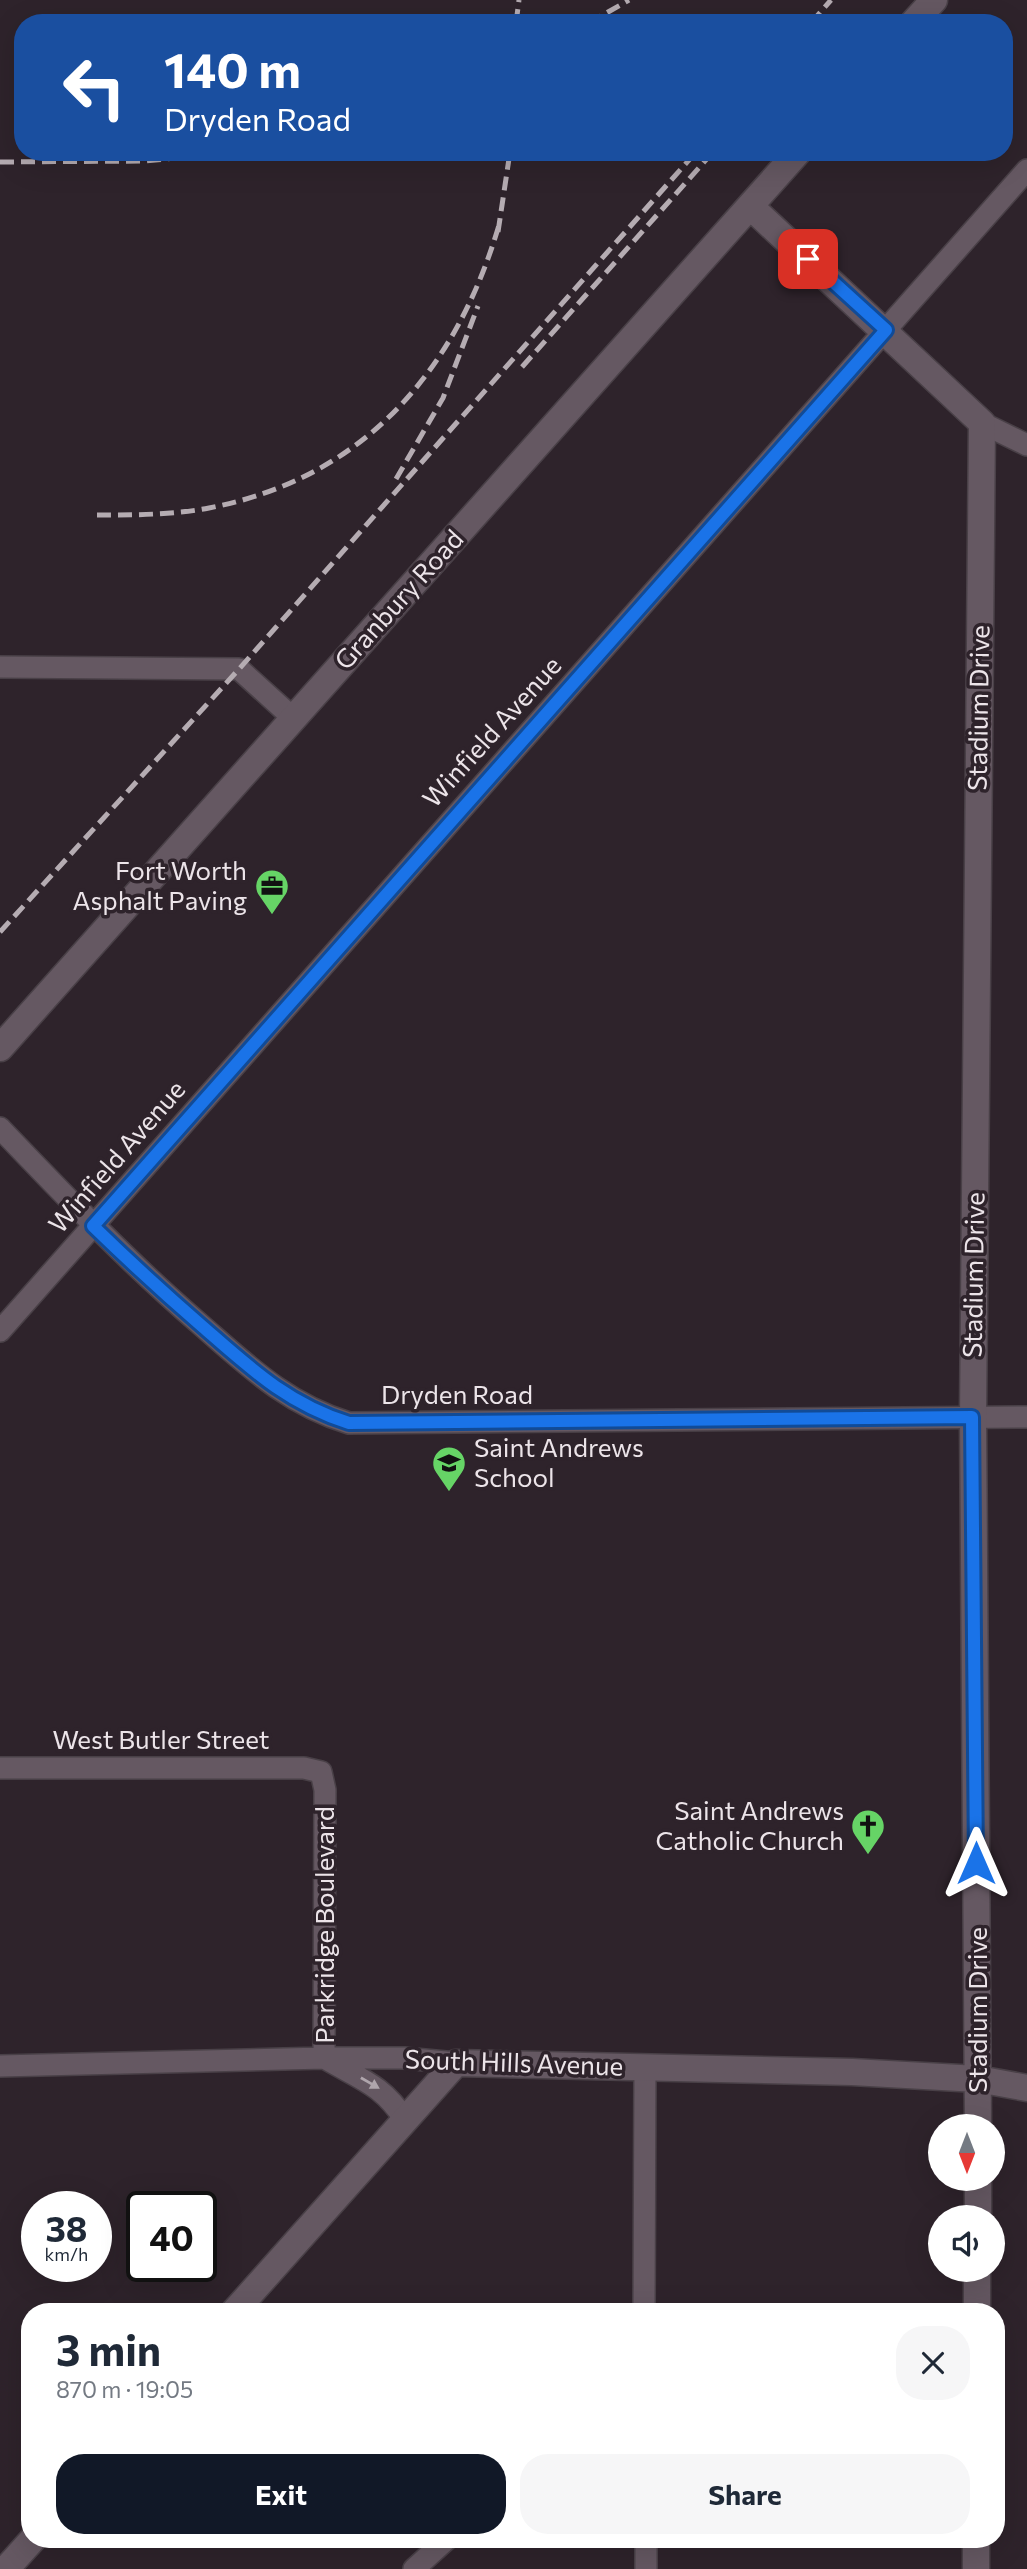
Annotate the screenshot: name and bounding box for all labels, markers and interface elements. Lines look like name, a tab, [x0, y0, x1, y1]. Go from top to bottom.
text: 140 m	[164, 38, 301, 98]
icon: left	[49, 42, 140, 133]
text: Dryden Road	[164, 98, 351, 138]
pin	[778, 229, 838, 289]
icon: arrive	[789, 240, 827, 278]
street label: Granbury Road	[327, 523, 469, 675]
street label: Stadium Drive	[961, 625, 994, 791]
street label: Winfield Avenue	[415, 649, 567, 813]
place label: Fort Worth Asphalt Paving	[72, 854, 247, 915]
office icon: Fort Worth Asphalt Paving	[253, 867, 291, 916]
street label: Winfield Avenue	[41, 1073, 191, 1239]
street label: Stadium Drive	[956, 1192, 989, 1358]
street label: Dryden Road	[381, 1378, 533, 1409]
place label: Saint Andrews School	[474, 1431, 644, 1492]
school or university icon: Saint Andrews School	[430, 1444, 468, 1493]
street label: West Butler Street	[53, 1723, 269, 1754]
place label: Saint Andrews Catholic Church	[655, 1794, 844, 1855]
street label: Parkridge Boulevard	[308, 1806, 339, 2044]
church icon: Saint Andrews Catholic Church	[849, 1807, 887, 1856]
position arrow	[939, 1826, 1013, 1900]
street label: Stadium Drive	[961, 1927, 992, 2093]
street label: South Hills Avenue	[404, 2042, 624, 2081]
one-way arrow	[360, 2077, 379, 2089]
north arrow	[928, 2114, 1004, 2191]
map controls	[928, 2114, 1005, 2282]
speed limit sign: 40	[126, 2191, 217, 2282]
button: sound	[928, 2205, 1005, 2282]
text: 38	[45, 2206, 88, 2249]
text: km/h	[45, 2243, 88, 2265]
text: 3 min	[56, 2323, 161, 2375]
button: close	[896, 2326, 970, 2400]
text: 870 m · 19:05	[56, 2375, 193, 2403]
button: Exit	[56, 2454, 506, 2534]
button: Share	[520, 2454, 970, 2534]

